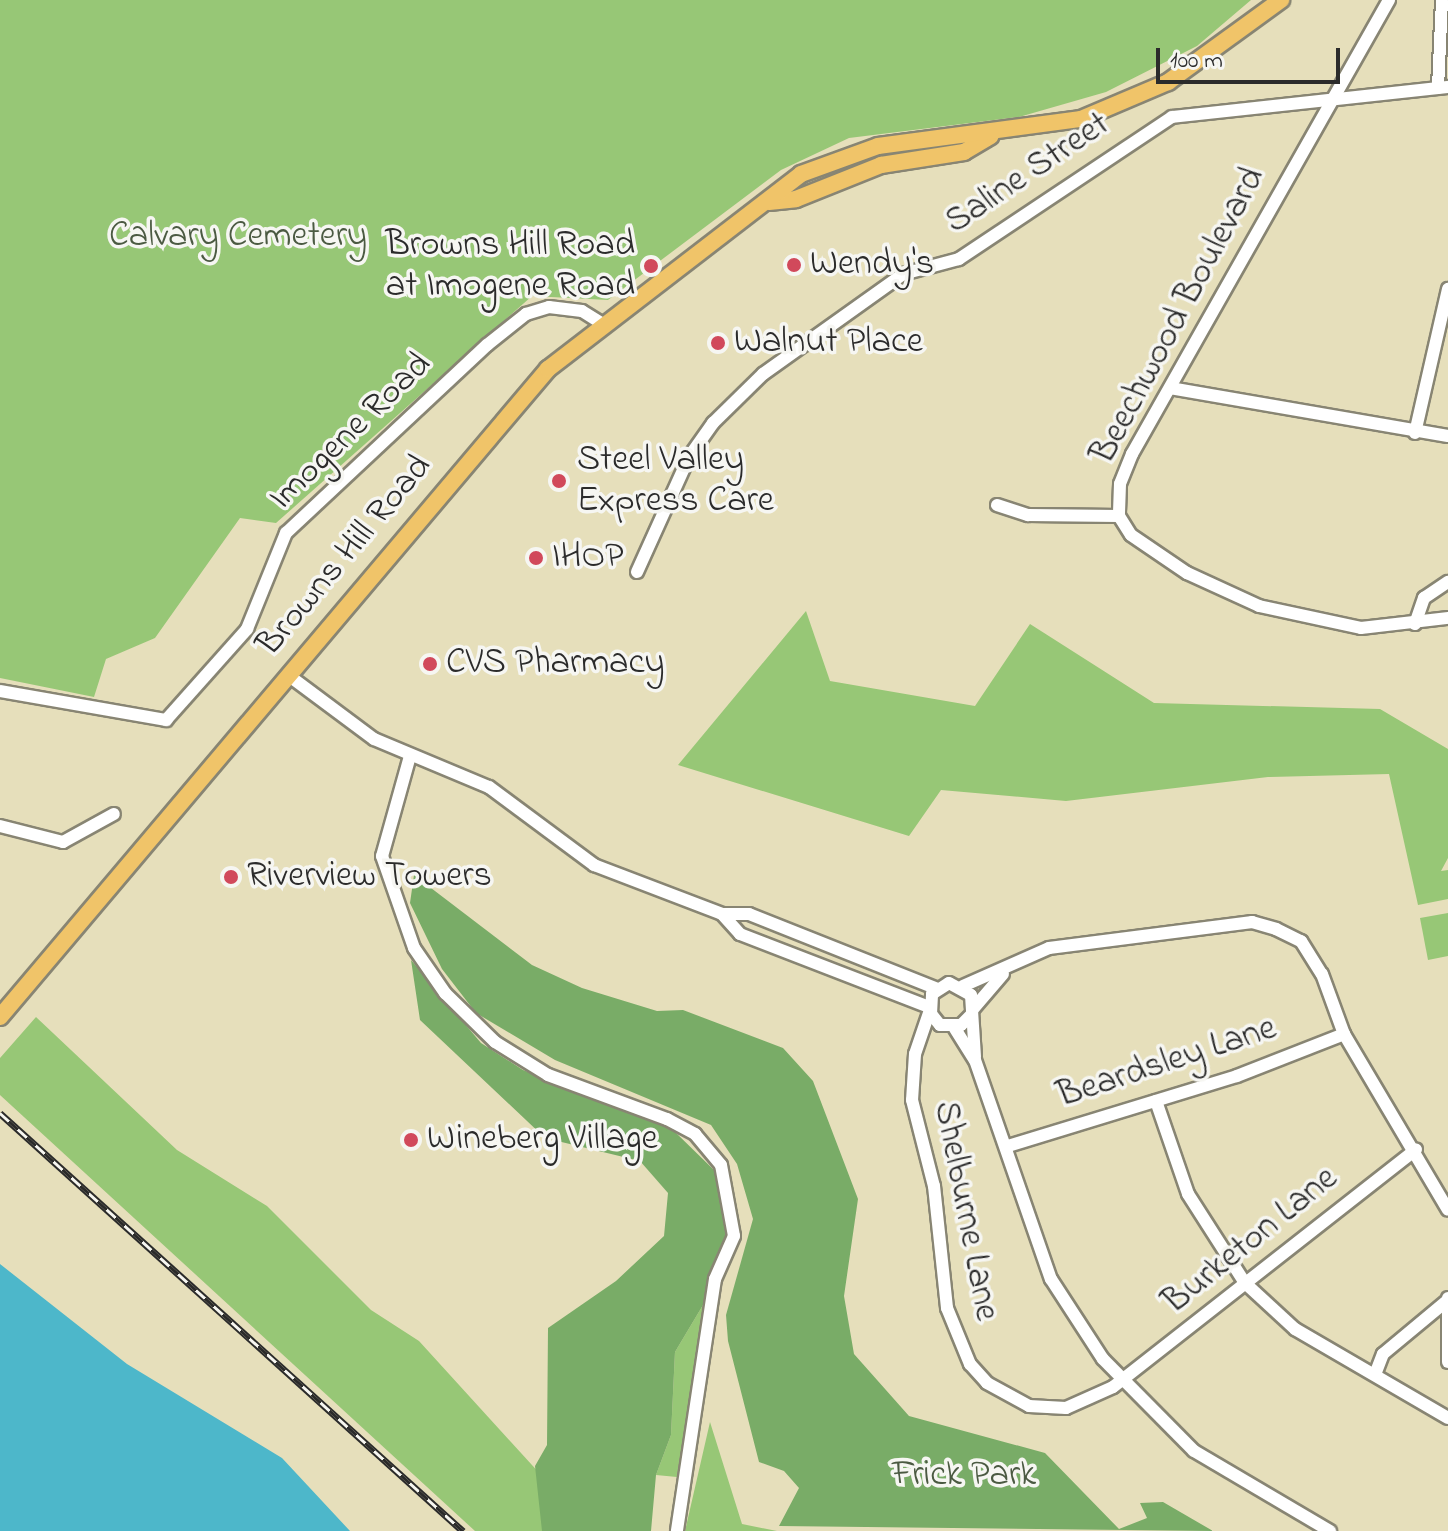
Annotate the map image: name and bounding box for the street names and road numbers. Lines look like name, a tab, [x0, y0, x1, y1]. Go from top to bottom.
street label: Saline Street	[938, 103, 1118, 245]
street label: Beechwood Boulevard	[1083, 160, 1275, 472]
street label: Imogene Road	[261, 344, 441, 520]
street label: Browns Hill Road	[248, 447, 442, 665]
street label: Beardsley Lane	[1052, 1007, 1282, 1119]
street label: Shelburne Lane	[923, 1098, 1007, 1324]
street label: Burketon Lane	[1155, 1158, 1347, 1324]

